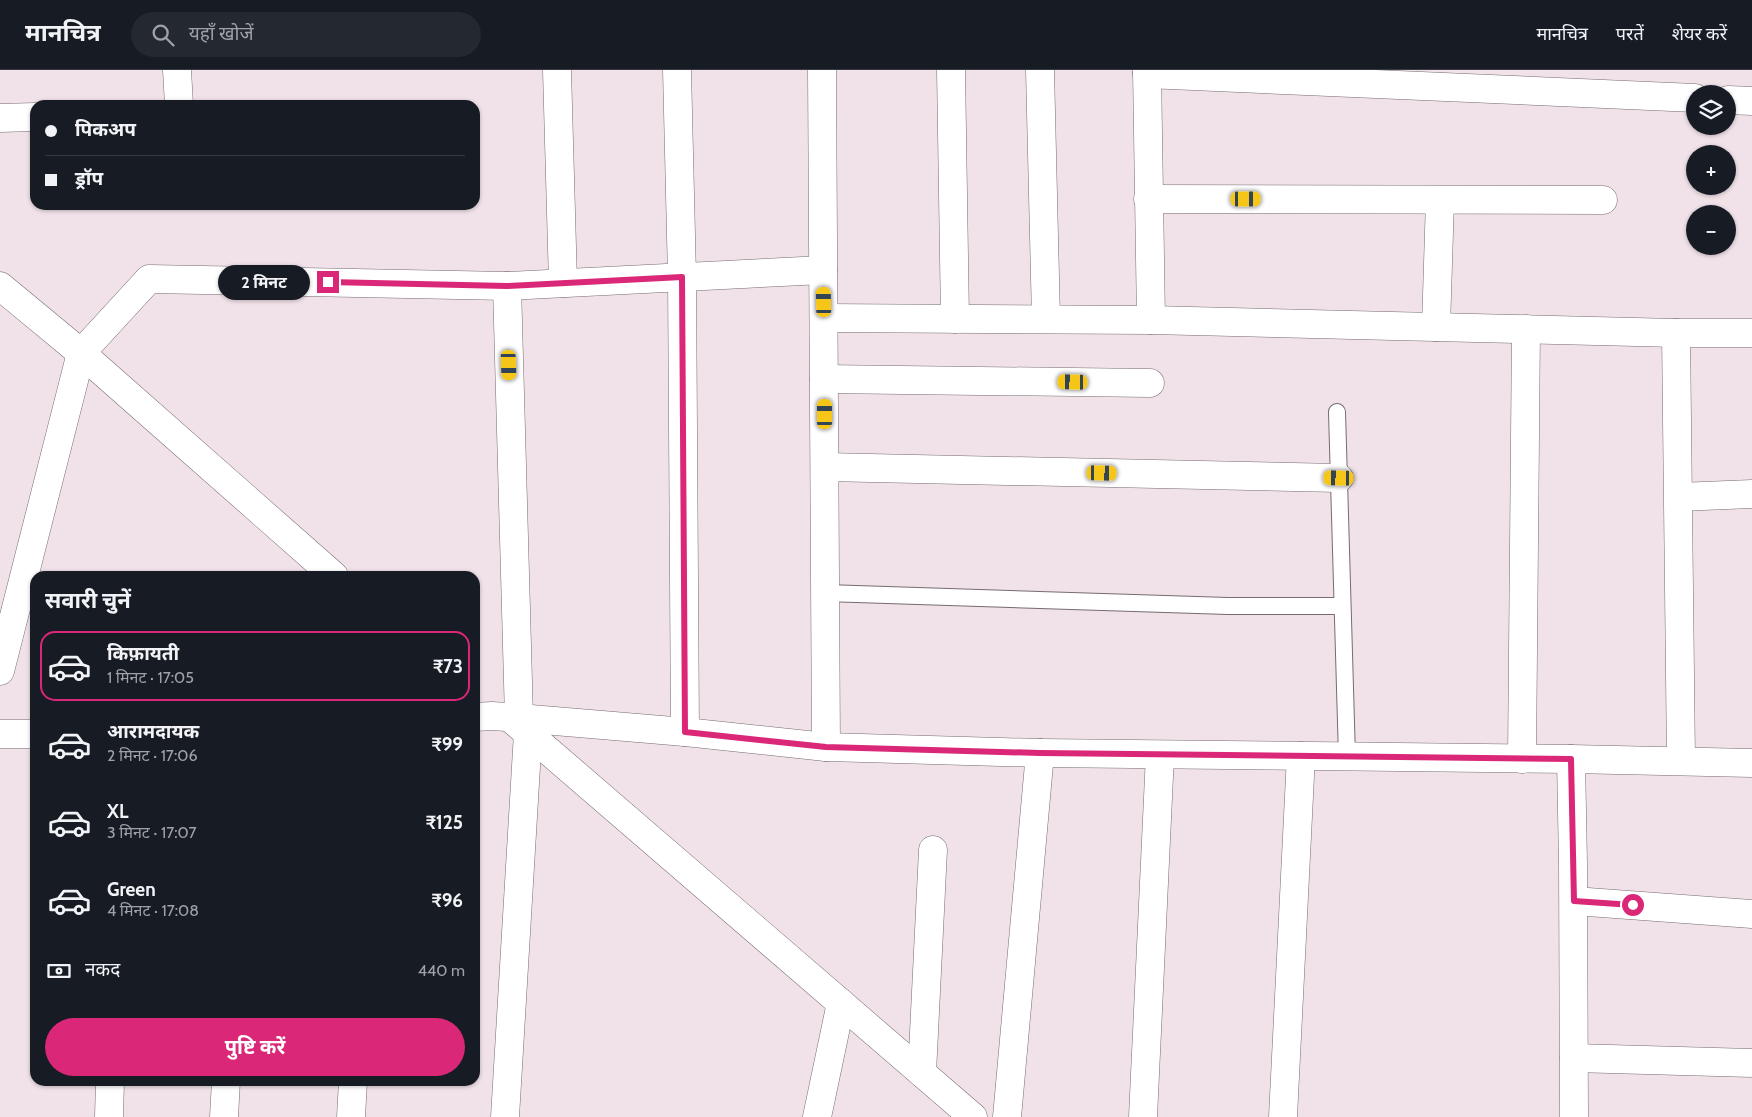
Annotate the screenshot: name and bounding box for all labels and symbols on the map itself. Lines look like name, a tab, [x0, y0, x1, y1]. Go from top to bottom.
car	[1231, 192, 1261, 207]
callout: 2 मिनट	[218, 264, 310, 300]
route end	[317, 271, 339, 293]
car	[816, 287, 831, 317]
car	[500, 350, 517, 380]
car	[1057, 374, 1088, 390]
car	[817, 399, 832, 429]
car	[1086, 465, 1117, 481]
car	[1323, 470, 1354, 486]
route start	[1622, 894, 1644, 916]

